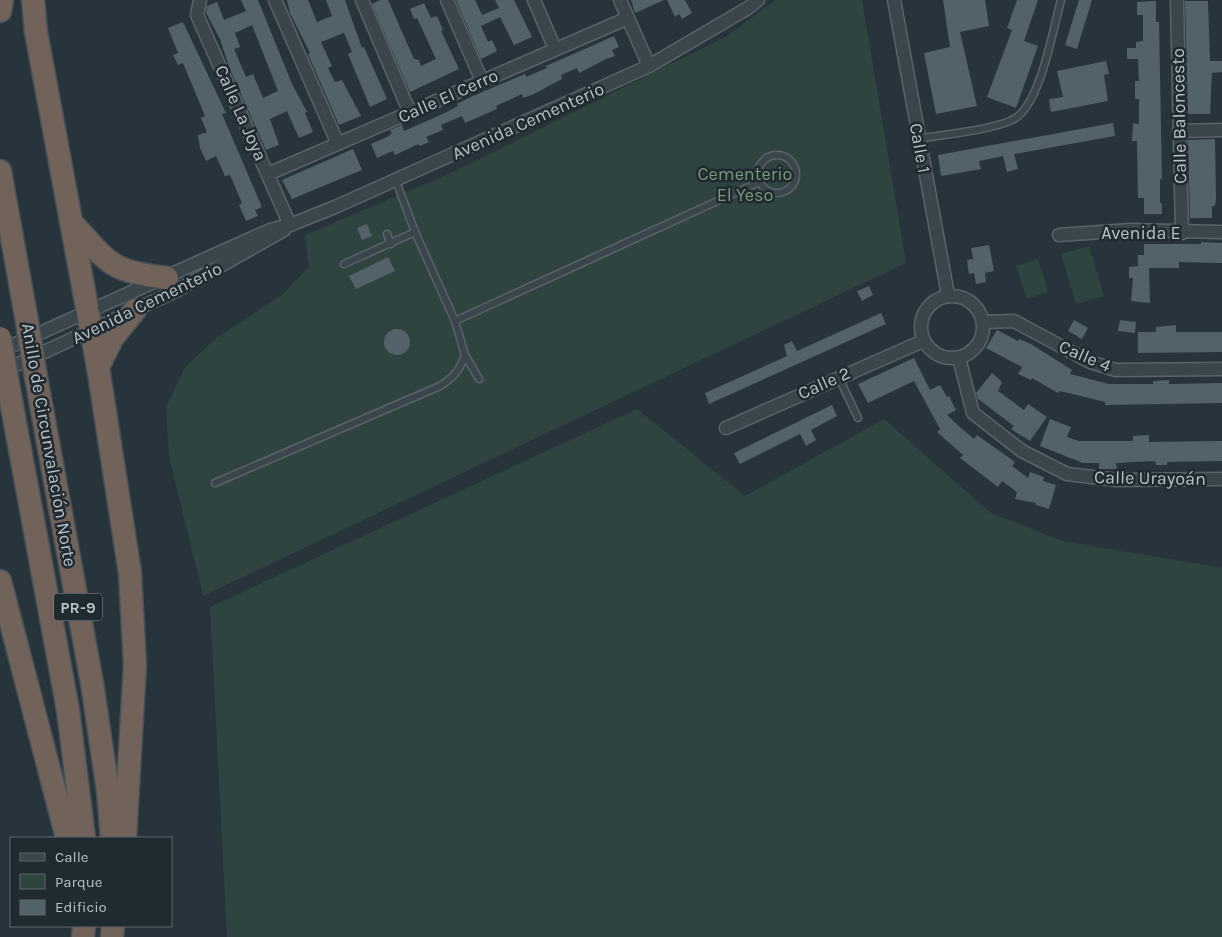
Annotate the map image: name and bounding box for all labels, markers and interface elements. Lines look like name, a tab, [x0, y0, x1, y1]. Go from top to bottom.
street label: Calle Baloncesto	[1167, 48, 1191, 184]
street label: Calle La Joya	[210, 62, 272, 164]
street label: Calle El Cerro	[395, 64, 501, 128]
street label: Avenida Cementerio	[448, 78, 608, 164]
street label: Calle 1	[905, 121, 935, 175]
park label: Cementerio El Yeso	[698, 163, 792, 206]
street label: Avenida E	[1101, 222, 1181, 244]
street label: Avenida Cementerio	[68, 257, 226, 349]
street label: Anillo de Circunvalación Norte	[17, 321, 81, 569]
street label: Calle 4	[1056, 335, 1114, 377]
street label: Calle 2	[794, 362, 854, 404]
street label: Calle Urayoán	[1094, 466, 1206, 490]
road number: PR-9	[54, 594, 102, 620]
legend	[10, 837, 172, 927]
text: Calle	[55, 848, 89, 866]
text: Parque	[55, 873, 103, 891]
text: Edificio	[55, 898, 107, 916]

